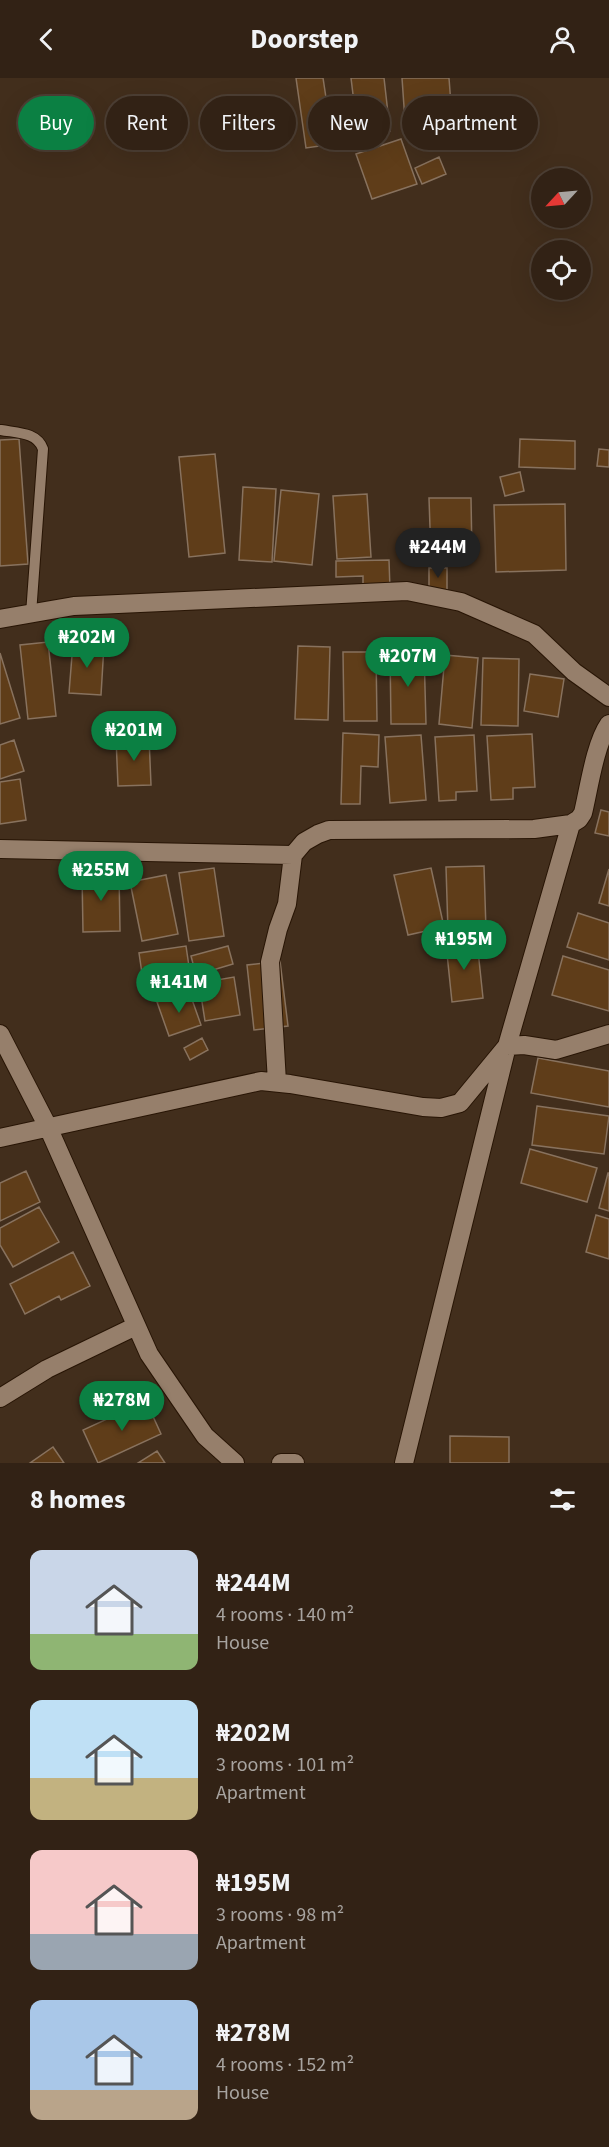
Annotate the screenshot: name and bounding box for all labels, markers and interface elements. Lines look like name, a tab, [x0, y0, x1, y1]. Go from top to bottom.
text: Doorstep	[250, 20, 359, 59]
icon: back	[30, 23, 63, 56]
icon: person	[546, 23, 579, 56]
chip: Buy	[18, 96, 94, 150]
chip: Rent	[106, 96, 188, 150]
chip: Filters	[200, 96, 296, 150]
chip: New	[308, 96, 390, 150]
chip: Apartment	[402, 96, 538, 150]
north arrow	[531, 168, 591, 228]
map controls	[531, 168, 591, 300]
button: locate	[531, 240, 591, 300]
pin: ₦244M	[396, 528, 480, 579]
text: ₦244M	[409, 533, 467, 561]
pin: ₦202M	[45, 618, 129, 669]
text: ₦202M	[58, 623, 116, 651]
pin: ₦207M	[366, 637, 450, 688]
text: ₦207M	[379, 642, 437, 670]
pin: ₦201M	[92, 711, 176, 762]
text: ₦201M	[105, 716, 163, 744]
pin: ₦255M	[59, 851, 143, 902]
text: ₦255M	[72, 856, 130, 884]
pin: ₦195M	[422, 920, 506, 971]
text: ₦195M	[435, 925, 493, 953]
pin: ₦141M	[137, 963, 221, 1014]
text: ₦141M	[150, 968, 208, 996]
pin: ₦278M	[80, 1381, 164, 1432]
text: ₦278M	[93, 1386, 151, 1414]
text: 8 homes	[30, 1481, 125, 1518]
icon: filters	[546, 1483, 579, 1516]
text: ₦244M	[216, 1564, 291, 1601]
icon: home	[78, 1574, 150, 1646]
text: 4 rooms · 140 m²	[216, 1601, 354, 1629]
text: House	[216, 1629, 269, 1657]
text: ₦202M	[216, 1714, 291, 1751]
icon: home	[78, 1724, 150, 1796]
text: 3 rooms · 101 m²	[216, 1751, 354, 1779]
text: Apartment	[216, 1779, 306, 1807]
text: ₦195M	[216, 1864, 291, 1901]
icon: home	[78, 1874, 150, 1946]
text: 3 rooms · 98 m²	[216, 1901, 344, 1929]
text: Apartment	[216, 1929, 306, 1957]
text: ₦278M	[216, 2014, 291, 2051]
icon: home	[78, 2024, 150, 2096]
text: 4 rooms · 152 m²	[216, 2051, 354, 2079]
text: House	[216, 2079, 269, 2107]

